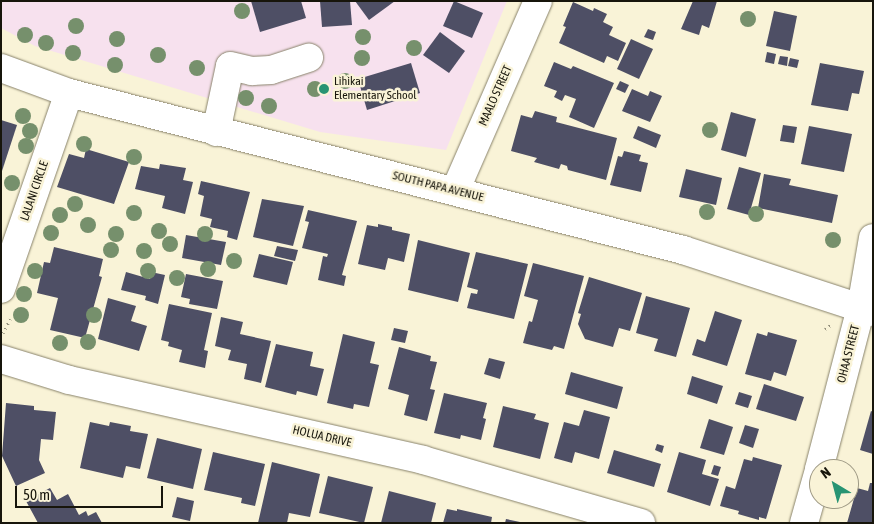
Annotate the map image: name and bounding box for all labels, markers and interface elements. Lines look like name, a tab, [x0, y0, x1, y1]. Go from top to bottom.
street label: MAALO STREET	[476, 64, 516, 128]
place label: Lihikai Elementary School	[334, 75, 416, 103]
marker: Lihikai Elementary School	[318, 83, 330, 95]
street label: LALANI CIRCLE	[18, 159, 52, 223]
street label: SOUTH PAPA AVENUE	[391, 169, 485, 205]
street label: OHAA STREET	[835, 324, 863, 384]
street label: HOLUA DRIVE	[291, 423, 353, 451]
north arrow	[809, 459, 859, 509]
text: N	[817, 464, 834, 482]
scale bar	[18, 476, 165, 508]
text: 50 m	[23, 486, 50, 503]

